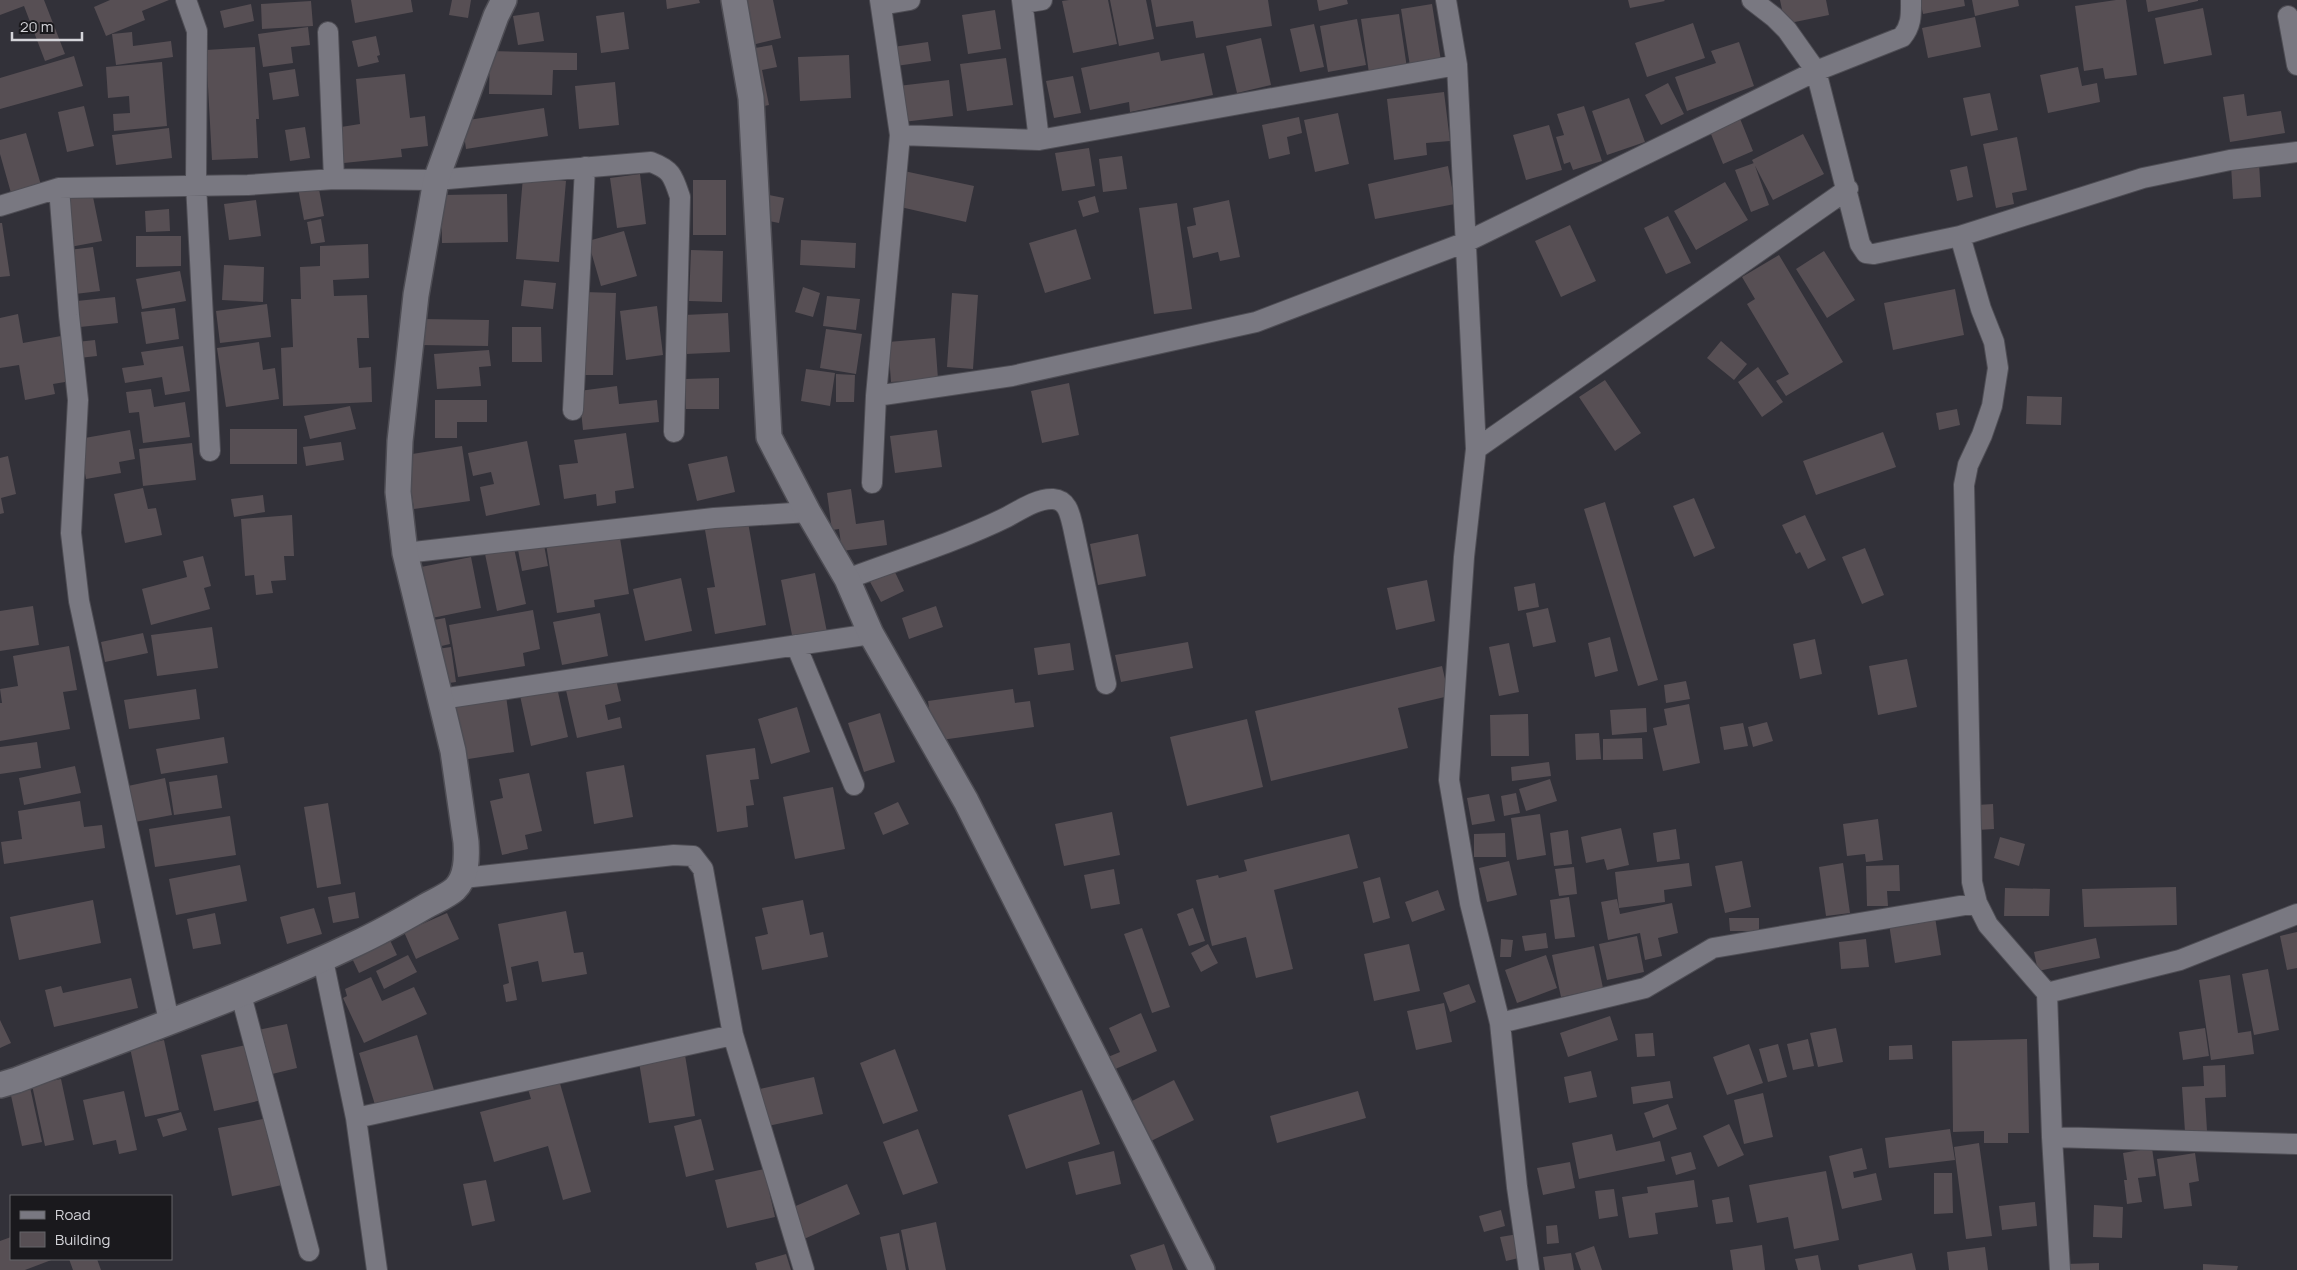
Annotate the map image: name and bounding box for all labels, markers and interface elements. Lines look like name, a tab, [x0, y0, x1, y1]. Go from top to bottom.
scale bar	[12, 10, 82, 42]
text: 20 m	[20, 16, 53, 37]
legend	[10, 1195, 172, 1260]
text: Road	[55, 1204, 91, 1225]
text: Building	[55, 1229, 110, 1250]

